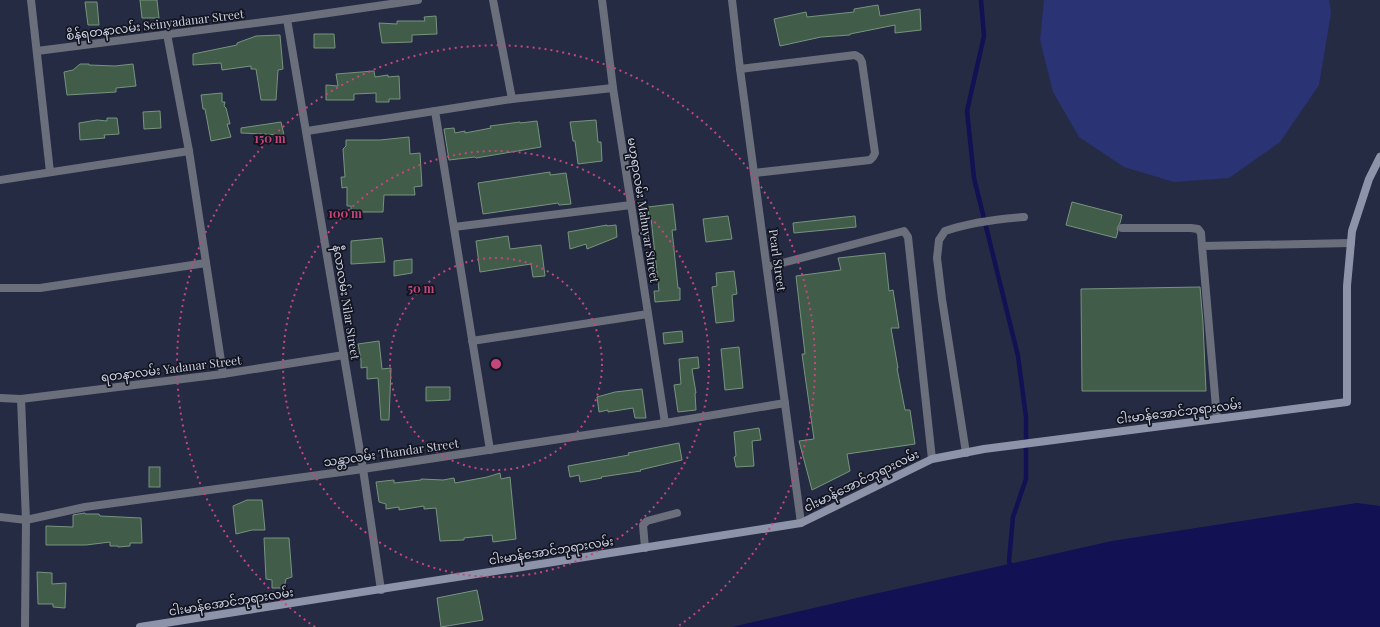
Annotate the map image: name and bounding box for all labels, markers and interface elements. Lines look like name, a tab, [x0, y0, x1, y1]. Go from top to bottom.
street label: စိန်ရတနာလမ်း Seinyadanar Street	[65, 5, 246, 46]
text: 150 m	[254, 130, 286, 146]
street label: မဟူရာလမ်း Mahuyar Street	[622, 136, 663, 285]
text: 100 m	[328, 205, 362, 221]
street label: Pearl Street	[766, 228, 790, 293]
street label: နီလာလမ်း Nilar Street	[327, 243, 364, 362]
text: 50 m	[408, 280, 435, 296]
street label: ရတနာလမ်း Yadanar Street	[100, 351, 243, 388]
centre of rings	[489, 357, 503, 371]
street label: ငါးမာန်အောင်ဘုရားလမ်း	[1115, 395, 1243, 430]
street label: သန္တာလမ်း Thandar Street	[322, 435, 461, 472]
street label: ငါးမာန်အောင်ဘုရားလမ်း	[801, 445, 923, 518]
street label: ငါးမာန်အောင်ဘုရားလမ်း	[487, 532, 615, 571]
street label: ငါးမာန်အောင်ဘုရားလမ်း	[167, 583, 295, 622]

